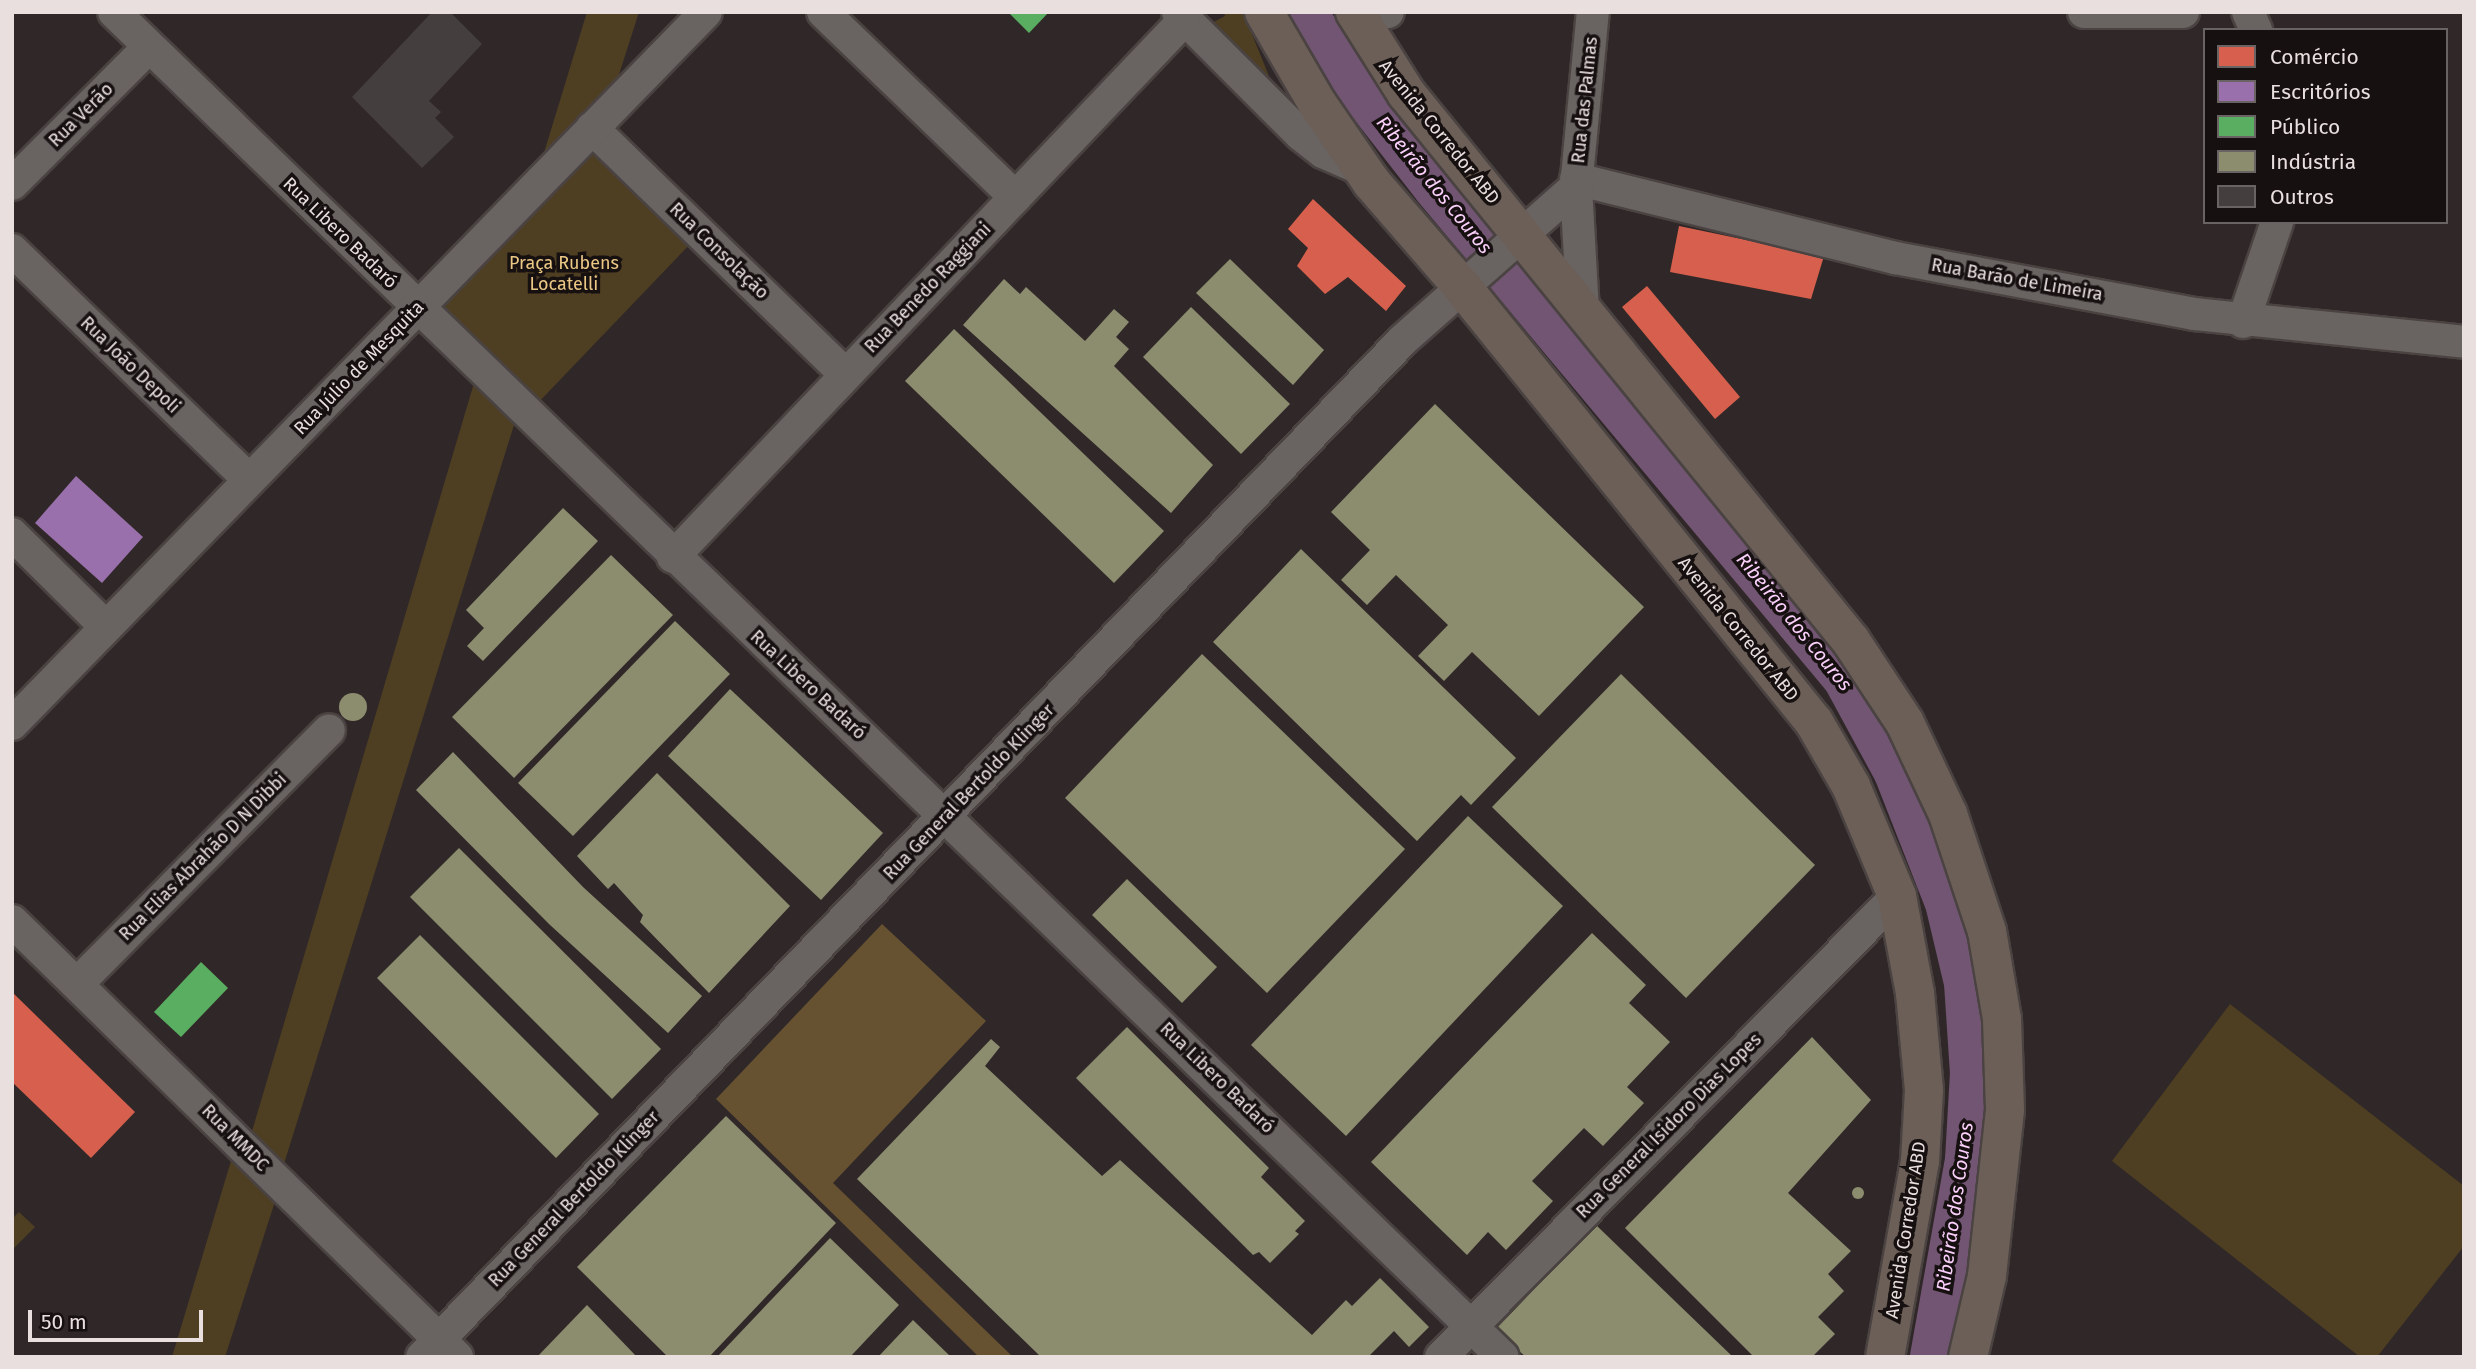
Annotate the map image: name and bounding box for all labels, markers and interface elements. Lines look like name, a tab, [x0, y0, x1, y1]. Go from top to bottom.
legend	[2203, 28, 2448, 224]
street label: Rua das Palmas	[1568, 36, 1602, 164]
text: Comércio	[2270, 44, 2359, 70]
street label: Avenida Corredor ABD	[1374, 56, 1504, 208]
street label: Rua Verão	[44, 78, 118, 152]
text: Escritórios	[2270, 79, 2371, 105]
water label: Ribeirão dos Couros	[1371, 112, 1497, 258]
text: Público	[2270, 114, 2340, 140]
text: Indústria	[2270, 149, 2356, 175]
street label: Rua Libero Badaró	[278, 173, 402, 293]
text: Outros	[2270, 184, 2334, 210]
street label: Rua Consolação	[665, 198, 773, 304]
street label: Rua Benedo Raggiani	[860, 218, 996, 358]
park label: Praça Rubens Locatelli	[509, 253, 619, 296]
street label: Rua Barão de Limeira	[1930, 254, 2104, 306]
street label: Rua Júlio de Mesquita	[290, 297, 428, 439]
street label: Rua João Depoli	[76, 312, 184, 418]
water label: Ribeirão dos Couros	[1731, 549, 1857, 695]
street label: Avenida Corredor ABD	[1673, 553, 1803, 705]
street label: Rua Libero Badaró	[746, 626, 870, 744]
street label: Rua General Bertoldo Klinger	[879, 699, 1059, 885]
street label: Rua Elias Abrahão D N Dibbi	[115, 769, 291, 945]
street label: Rua Libero Badaró	[1155, 1018, 1279, 1138]
street label: Rua General Isidoro Dias Lopes	[1572, 1029, 1766, 1223]
street label: Rua MMDC	[197, 1100, 273, 1176]
street label: Rua General Bertoldo Klinger	[484, 1106, 664, 1292]
water label: Ribeirão dos Couros	[1932, 1121, 1978, 1293]
street label: Avenida Corredor ABD	[1881, 1140, 1931, 1320]
scale bar	[32, 1296, 206, 1340]
text: 50 m	[41, 1309, 87, 1335]

